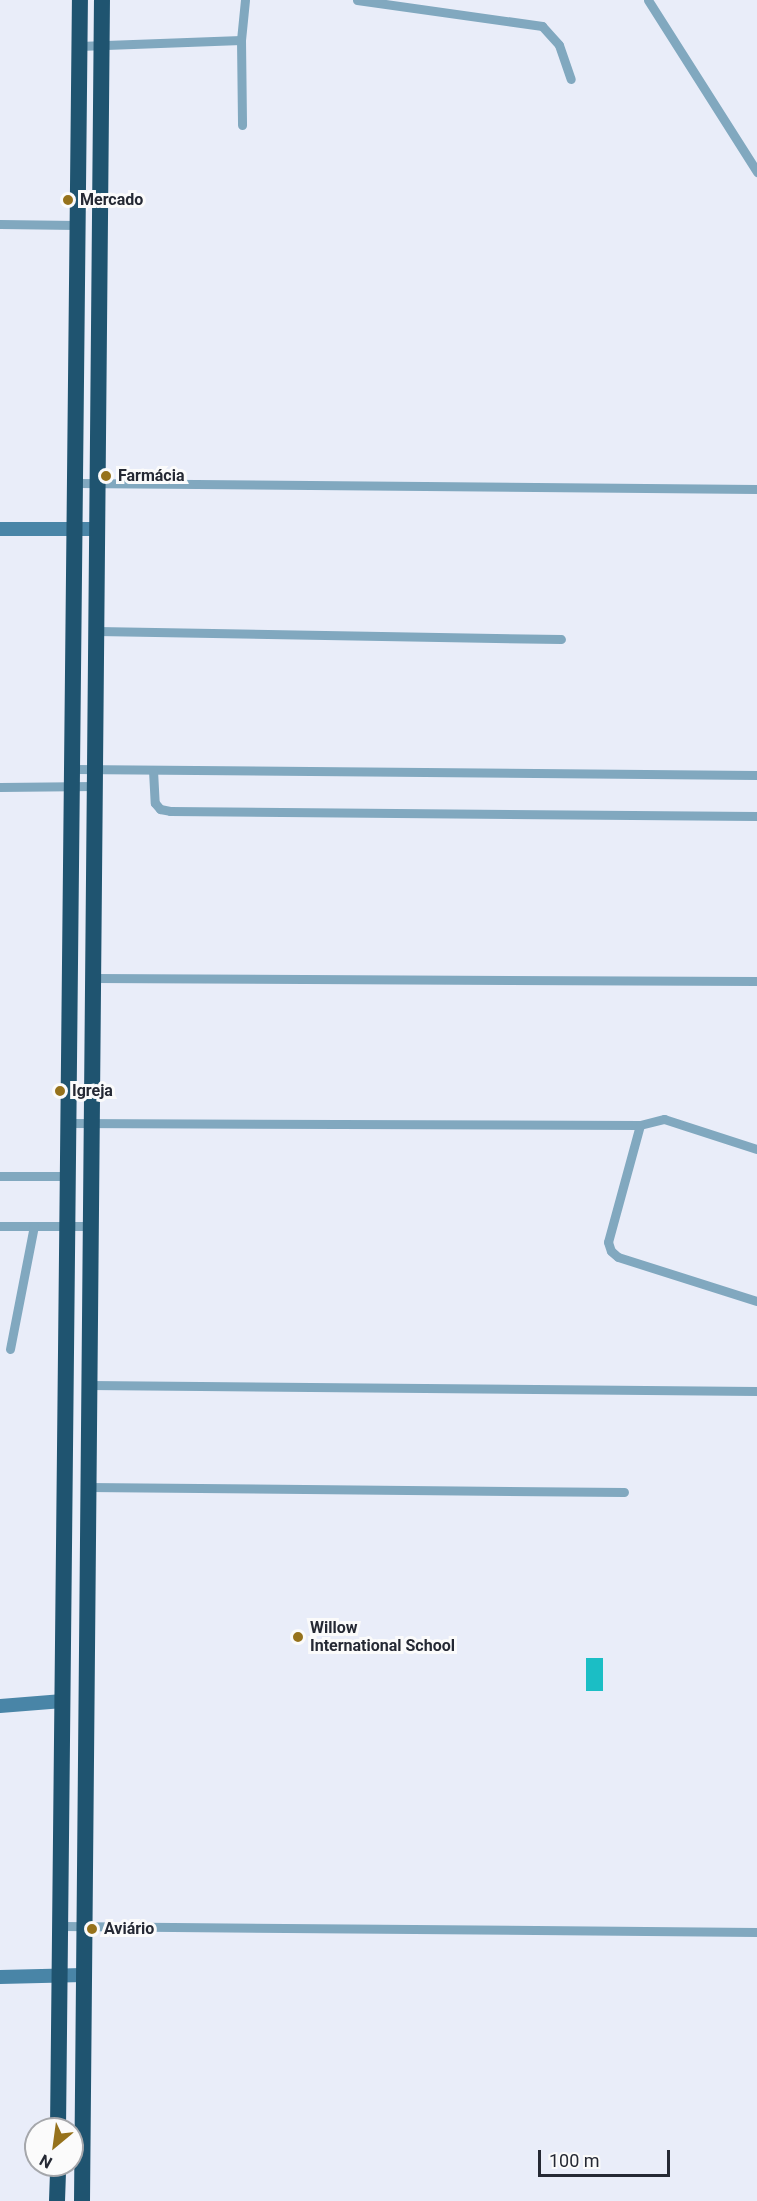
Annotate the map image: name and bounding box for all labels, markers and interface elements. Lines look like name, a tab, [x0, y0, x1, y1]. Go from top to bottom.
place label: Mercado	[80, 190, 143, 210]
marker: Mercado	[61, 193, 75, 207]
place label: Farmácia	[118, 466, 184, 486]
marker: Farmácia	[99, 469, 113, 483]
place label: Igreja	[72, 1081, 113, 1101]
marker: Igreja	[53, 1084, 67, 1098]
place label: Willow International School	[310, 1618, 455, 1656]
marker: Willow International School	[291, 1630, 305, 1644]
place label: Aviário	[104, 1919, 154, 1939]
marker: Aviário	[85, 1922, 99, 1936]
north arrow	[24, 2117, 84, 2177]
scale bar	[541, 2138, 673, 2176]
text: N	[36, 2150, 56, 2172]
text: 100 m	[549, 2150, 600, 2171]

